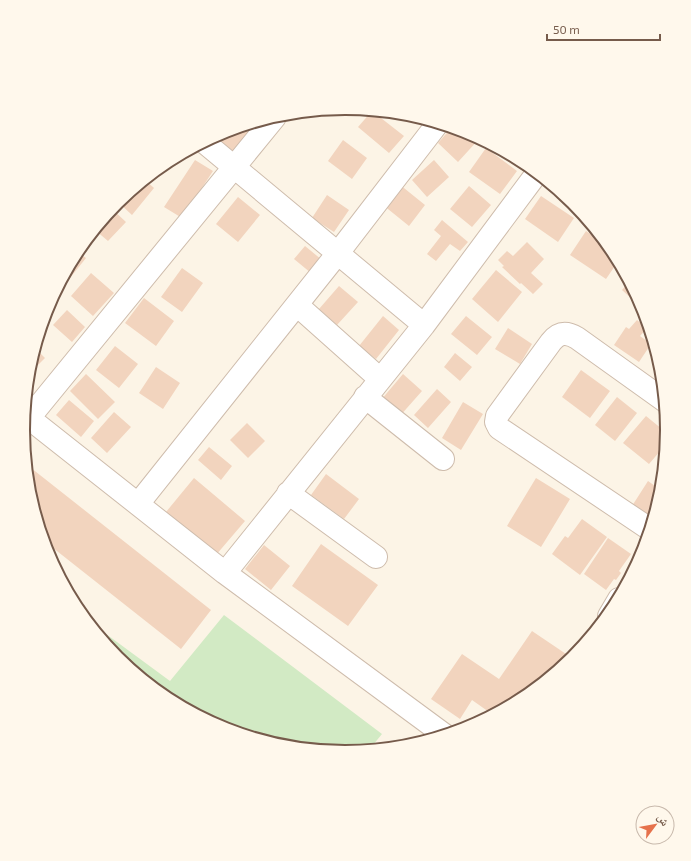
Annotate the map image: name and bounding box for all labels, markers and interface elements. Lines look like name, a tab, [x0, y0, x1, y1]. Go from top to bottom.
scale bar	[547, 16, 660, 42]
text: 50 m	[553, 22, 580, 36]
north arrow	[635, 805, 675, 845]
text: ش	[654, 811, 673, 829]

